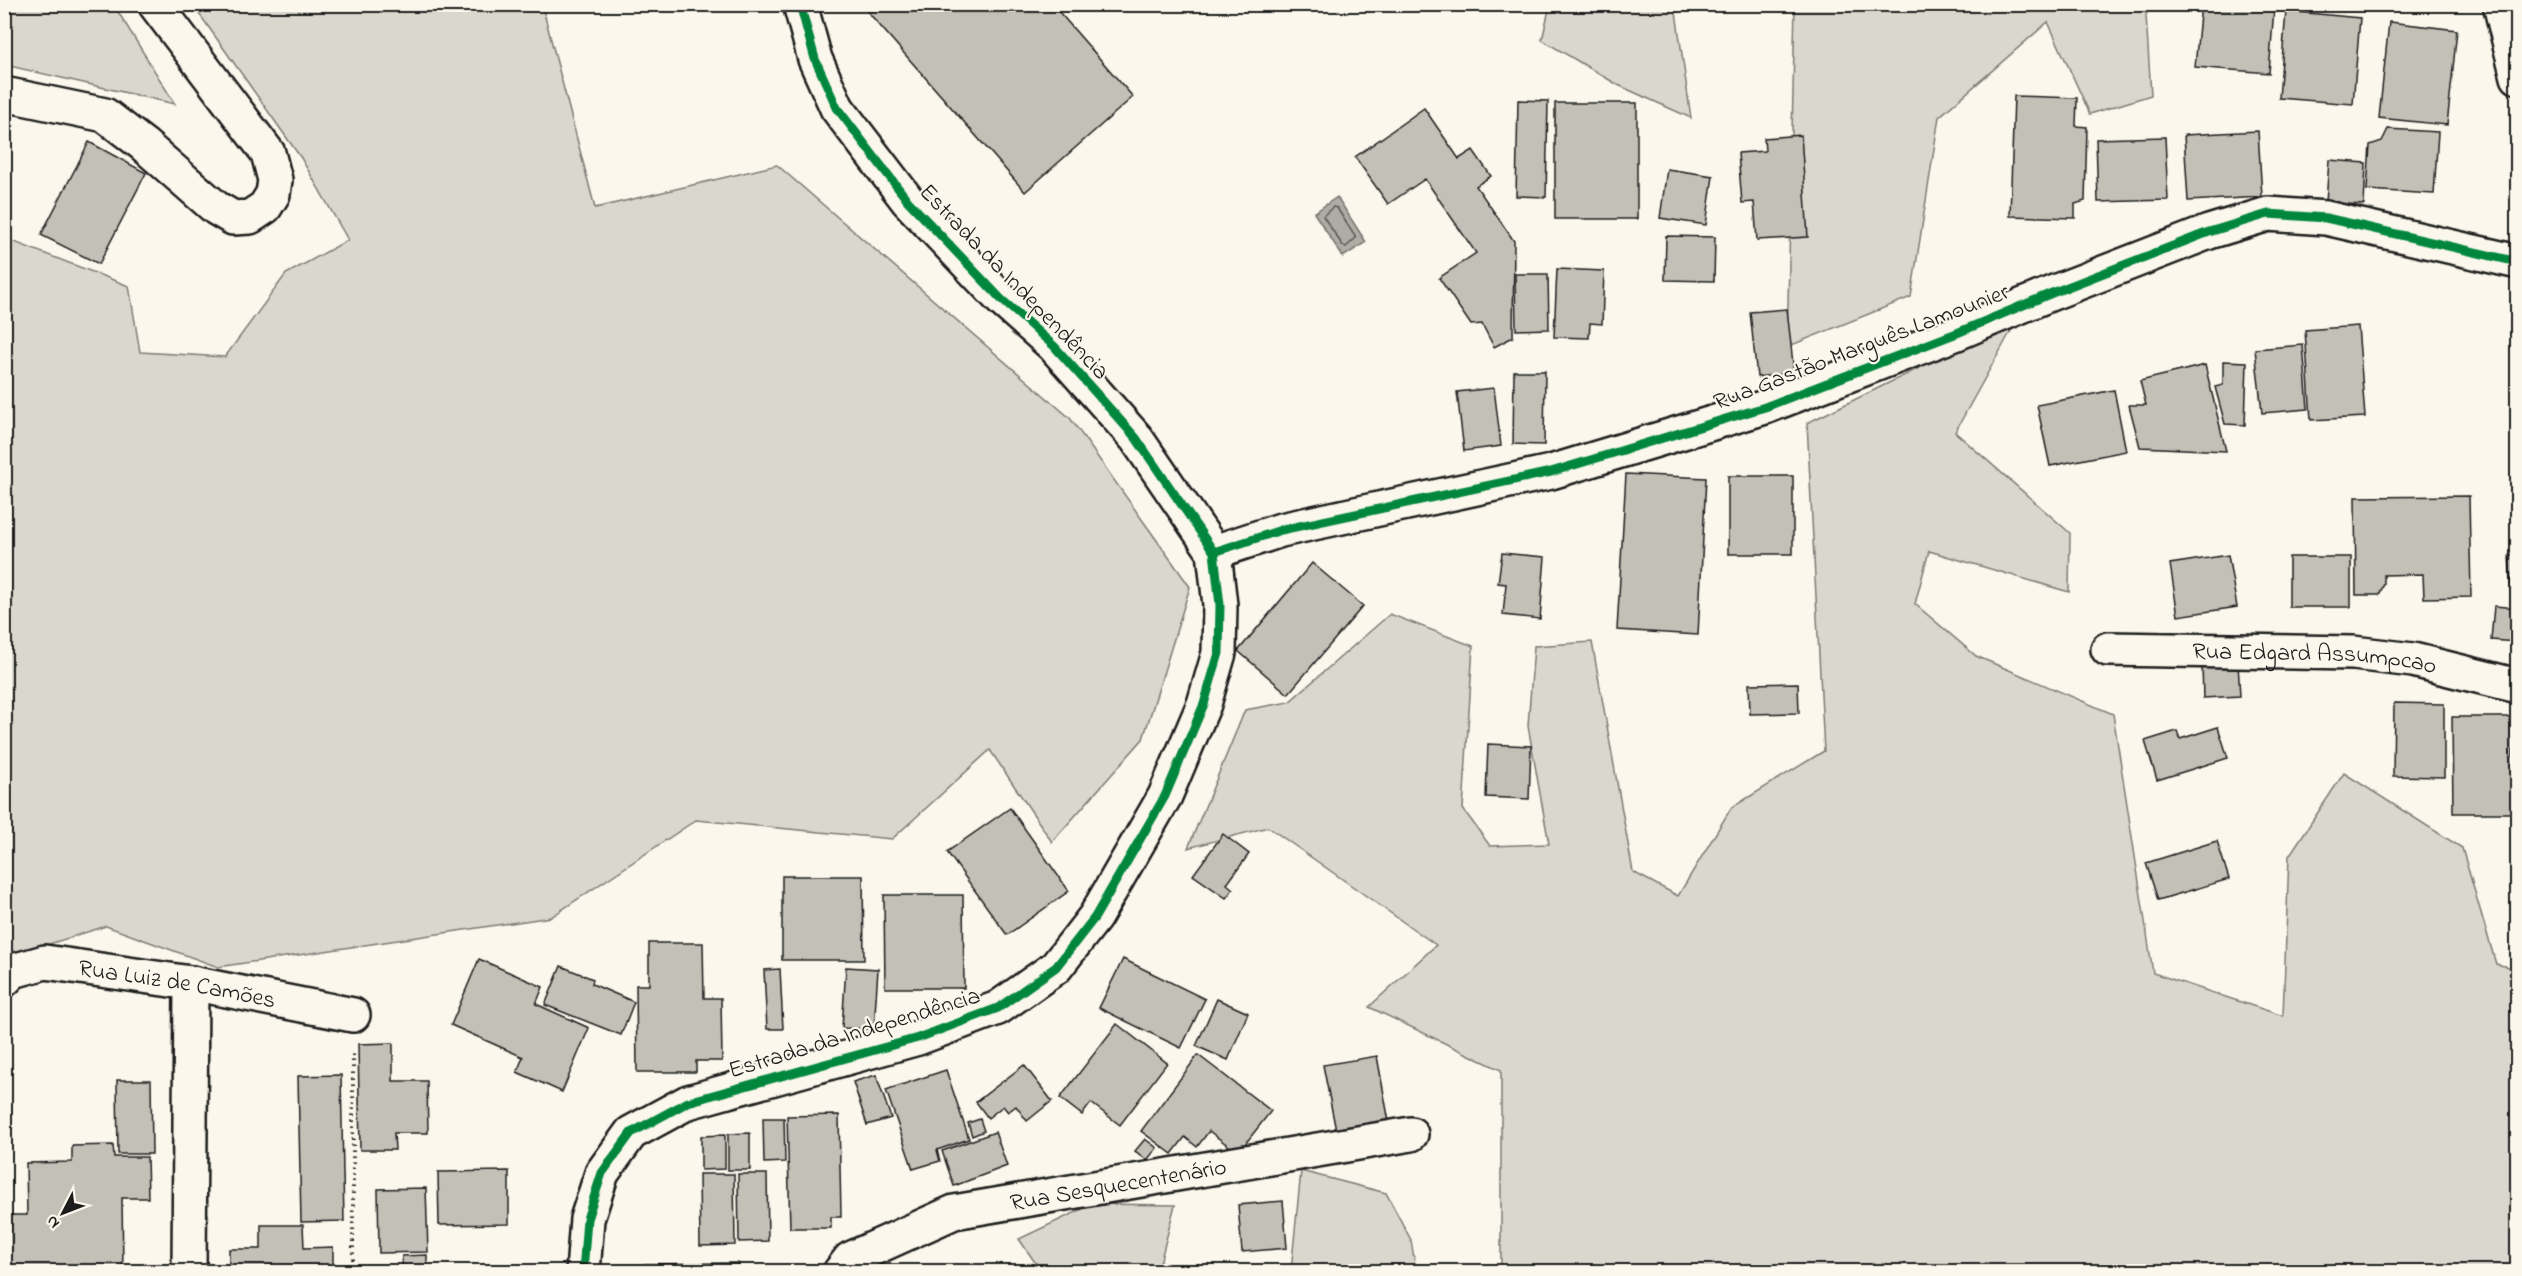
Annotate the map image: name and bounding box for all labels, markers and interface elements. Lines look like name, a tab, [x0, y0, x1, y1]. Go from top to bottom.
street label: Estrada da Independência	[910, 177, 1117, 389]
street label: Rua Gastão Marguês Lamounier	[1709, 276, 2015, 421]
street label: Rua Edgard Assumpcao	[2192, 635, 2440, 685]
street label: Rua Luiz de Camões	[76, 952, 278, 1019]
street label: Estrada da Independência	[725, 979, 985, 1089]
street label: Rua Sesquecentenário	[1008, 1151, 1229, 1222]
north arrow	[33, 1183, 93, 1243]
text: N	[41, 1210, 66, 1234]

